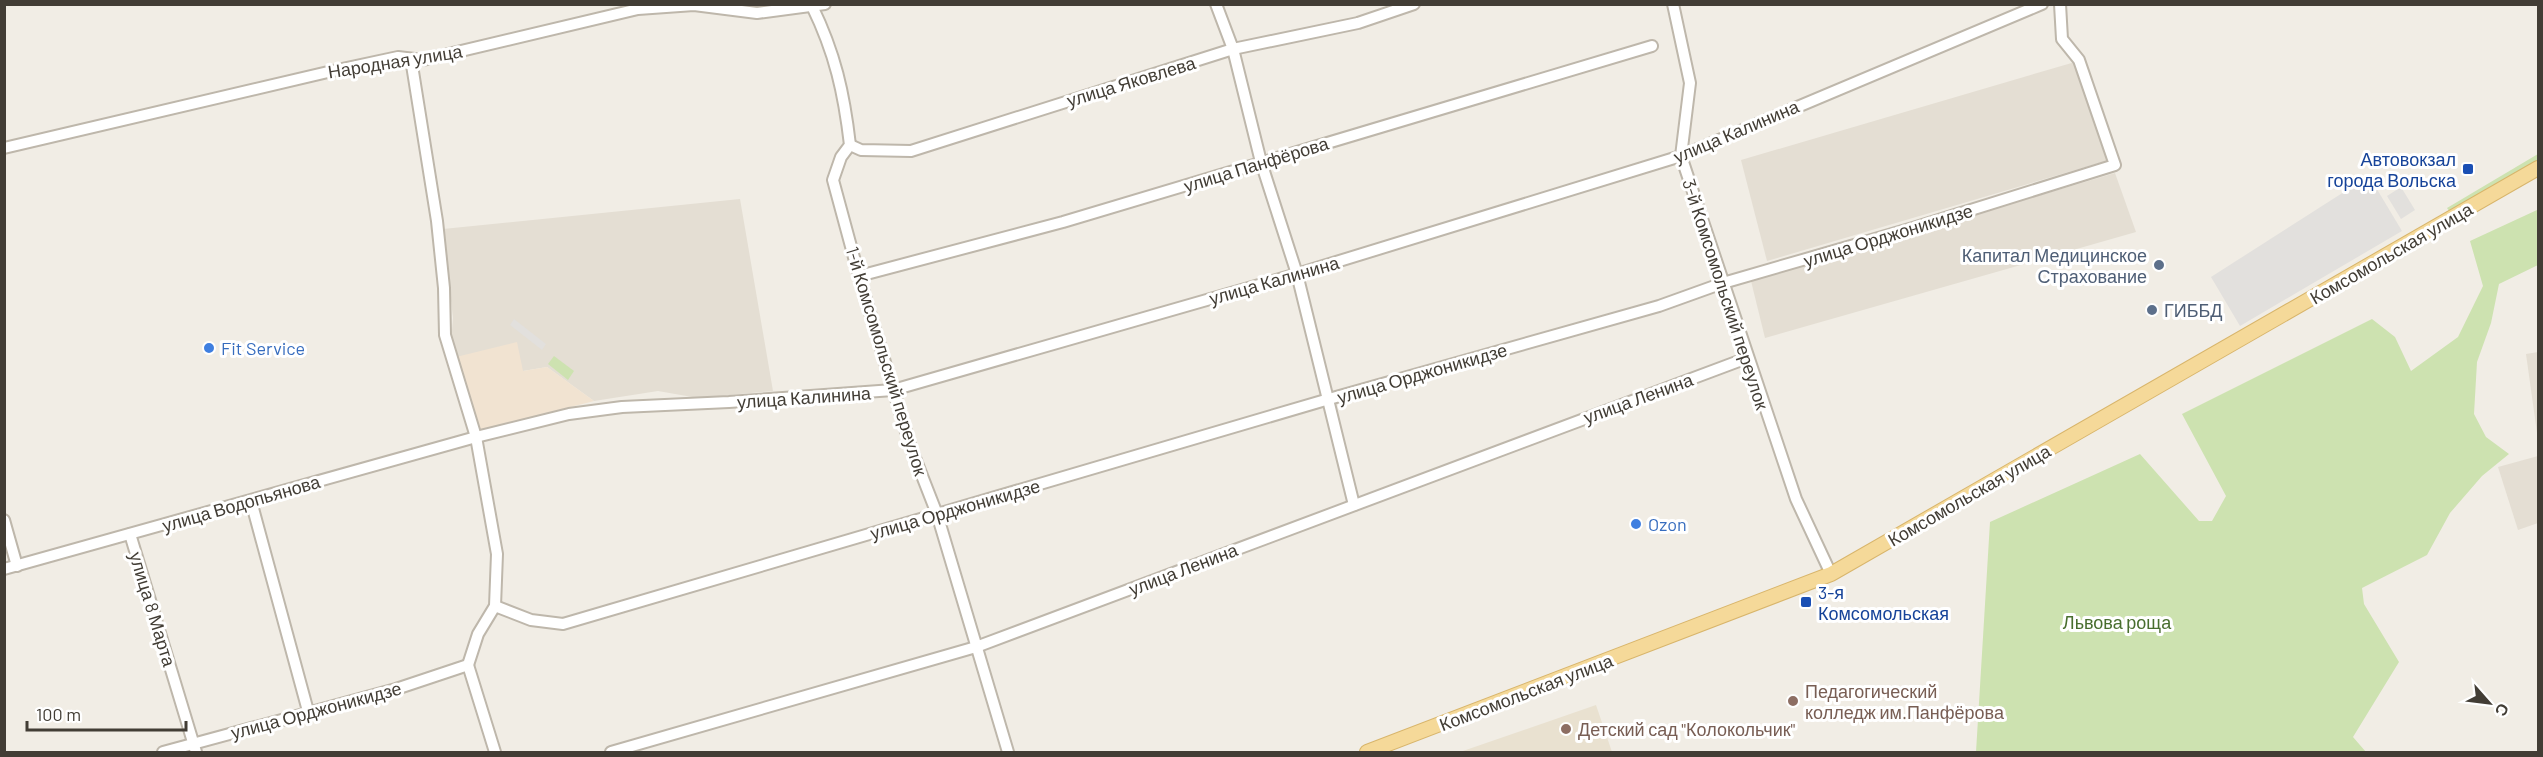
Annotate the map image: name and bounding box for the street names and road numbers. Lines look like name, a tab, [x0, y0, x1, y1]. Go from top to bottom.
street label: Народная улица	[326, 39, 465, 82]
street label: улица Яковлева	[1064, 51, 1199, 111]
street label: улица Калинина	[1670, 94, 1803, 167]
street label: улица Панфёрова	[1181, 131, 1332, 196]
street label: 3-й Комсомольский переулок	[1678, 176, 1774, 412]
street label: Комсомольская улица	[2306, 197, 2477, 309]
street label: улица Орджоникидзе	[1801, 199, 1975, 271]
street label: 1-й Комсомольский переулок	[842, 244, 932, 478]
street label: улица Калинина	[1207, 251, 1342, 309]
street label: улица Орджоникидзе	[1335, 338, 1509, 408]
street label: улица Ленина	[1580, 368, 1697, 428]
street label: улица Калинина	[736, 381, 873, 413]
street label: Комсомольская улица	[1884, 439, 2055, 551]
street label: улица Водопьянова	[159, 470, 324, 536]
street label: улица Орджоникидзе	[868, 474, 1042, 544]
street label: улица Ленина	[1125, 538, 1241, 600]
street label: улица 8 Марта	[125, 549, 181, 670]
street label: Комсомольская улица	[1436, 648, 1617, 735]
street label: улица Орджоникидзе	[228, 677, 404, 743]

